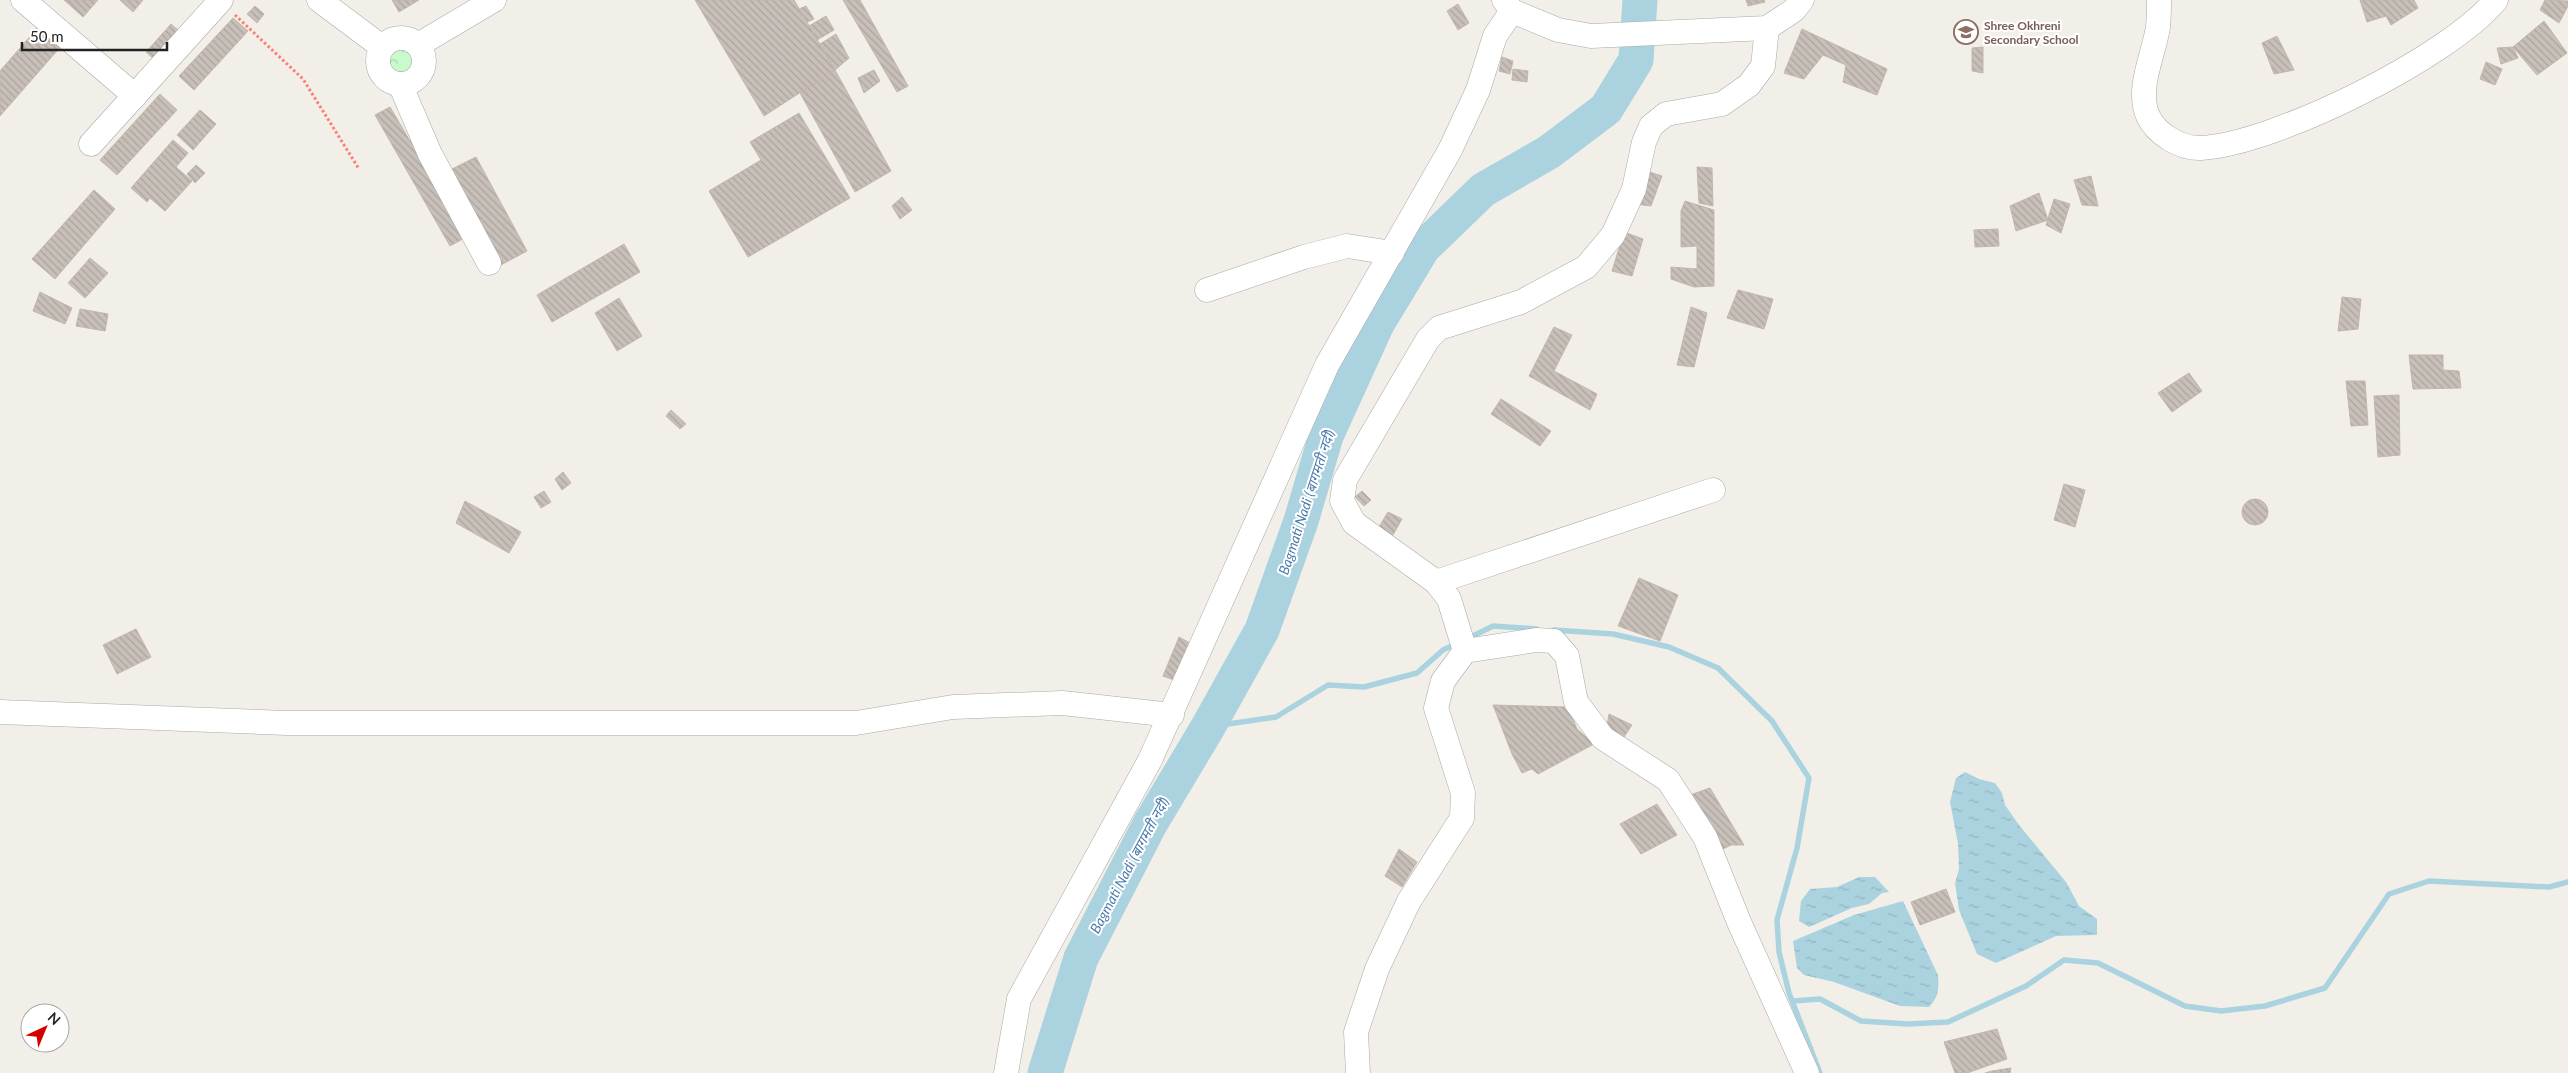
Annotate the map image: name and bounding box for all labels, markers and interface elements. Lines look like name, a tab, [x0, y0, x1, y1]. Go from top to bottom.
place label: Shree Okhreni Secondary School	[1984, 18, 2079, 47]
school or university icon: Shree Okhreni Secondary School	[1953, 19, 1979, 45]
scale bar	[22, 20, 168, 52]
text: 50 m	[30, 27, 64, 45]
water label: Bagmati Nadi (बागमती नदी)	[1275, 427, 1338, 577]
water label: Bagmati Nadi (बागमती नदी)	[1086, 794, 1172, 936]
north arrow	[20, 1003, 70, 1053]
text: N	[45, 1008, 64, 1028]

